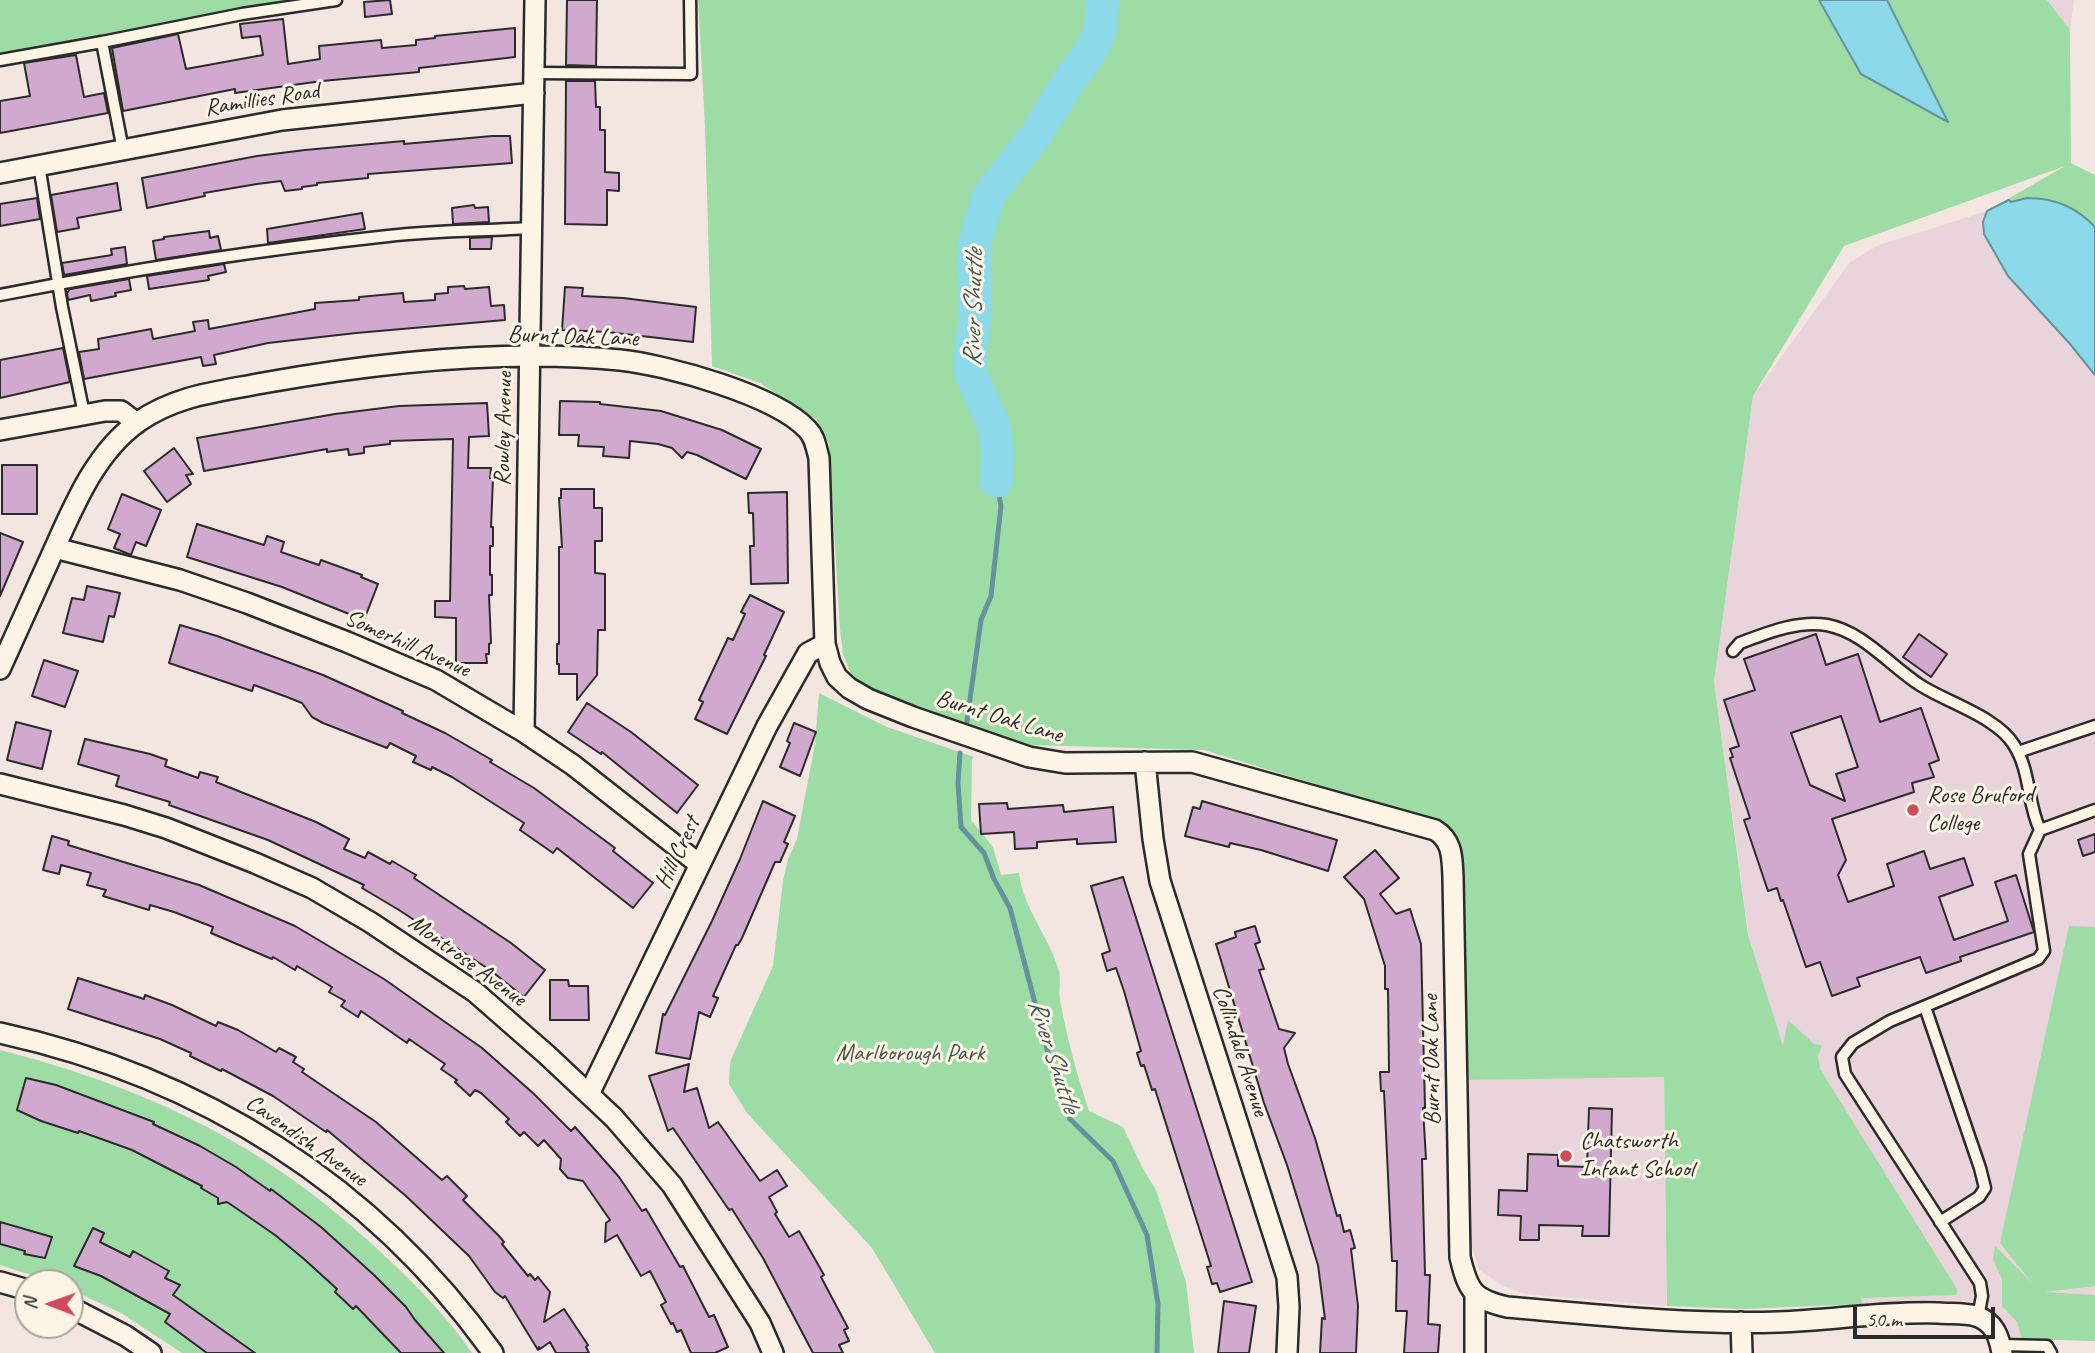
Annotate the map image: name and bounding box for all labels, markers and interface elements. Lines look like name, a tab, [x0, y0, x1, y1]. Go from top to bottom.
street label: Ramillies Road	[203, 77, 321, 123]
water label: River Shuttle	[957, 249, 991, 367]
street label: Burnt Oak Lane	[507, 320, 639, 354]
street label: Rowley Avenue	[489, 372, 519, 486]
street label: Somerhill Avenue	[340, 604, 474, 684]
street label: Burnt Oak Lane	[932, 684, 1066, 750]
place label: Rose Bruford College	[1927, 782, 2033, 838]
marker: Rose Bruford College	[1905, 802, 1921, 818]
street label: Hill Crest	[649, 812, 707, 894]
street label: Montrose Avenue	[402, 909, 532, 1013]
street label: Collindale Avenue	[1205, 982, 1275, 1120]
street label: Burnt Oak Lane	[1416, 994, 1448, 1126]
water label: River Shuttle	[1020, 996, 1086, 1116]
park label: Marlborough Park	[836, 1040, 984, 1068]
street label: Cavendish Avenue	[240, 1089, 372, 1193]
place label: Chatsworth Infant School	[1580, 1128, 1694, 1184]
marker: Chatsworth Infant School	[1558, 1148, 1574, 1164]
north arrow	[14, 1269, 84, 1339]
scale bar	[1857, 1294, 1999, 1338]
text: N	[18, 1298, 42, 1310]
text: 50 m	[1866, 1306, 1902, 1332]

